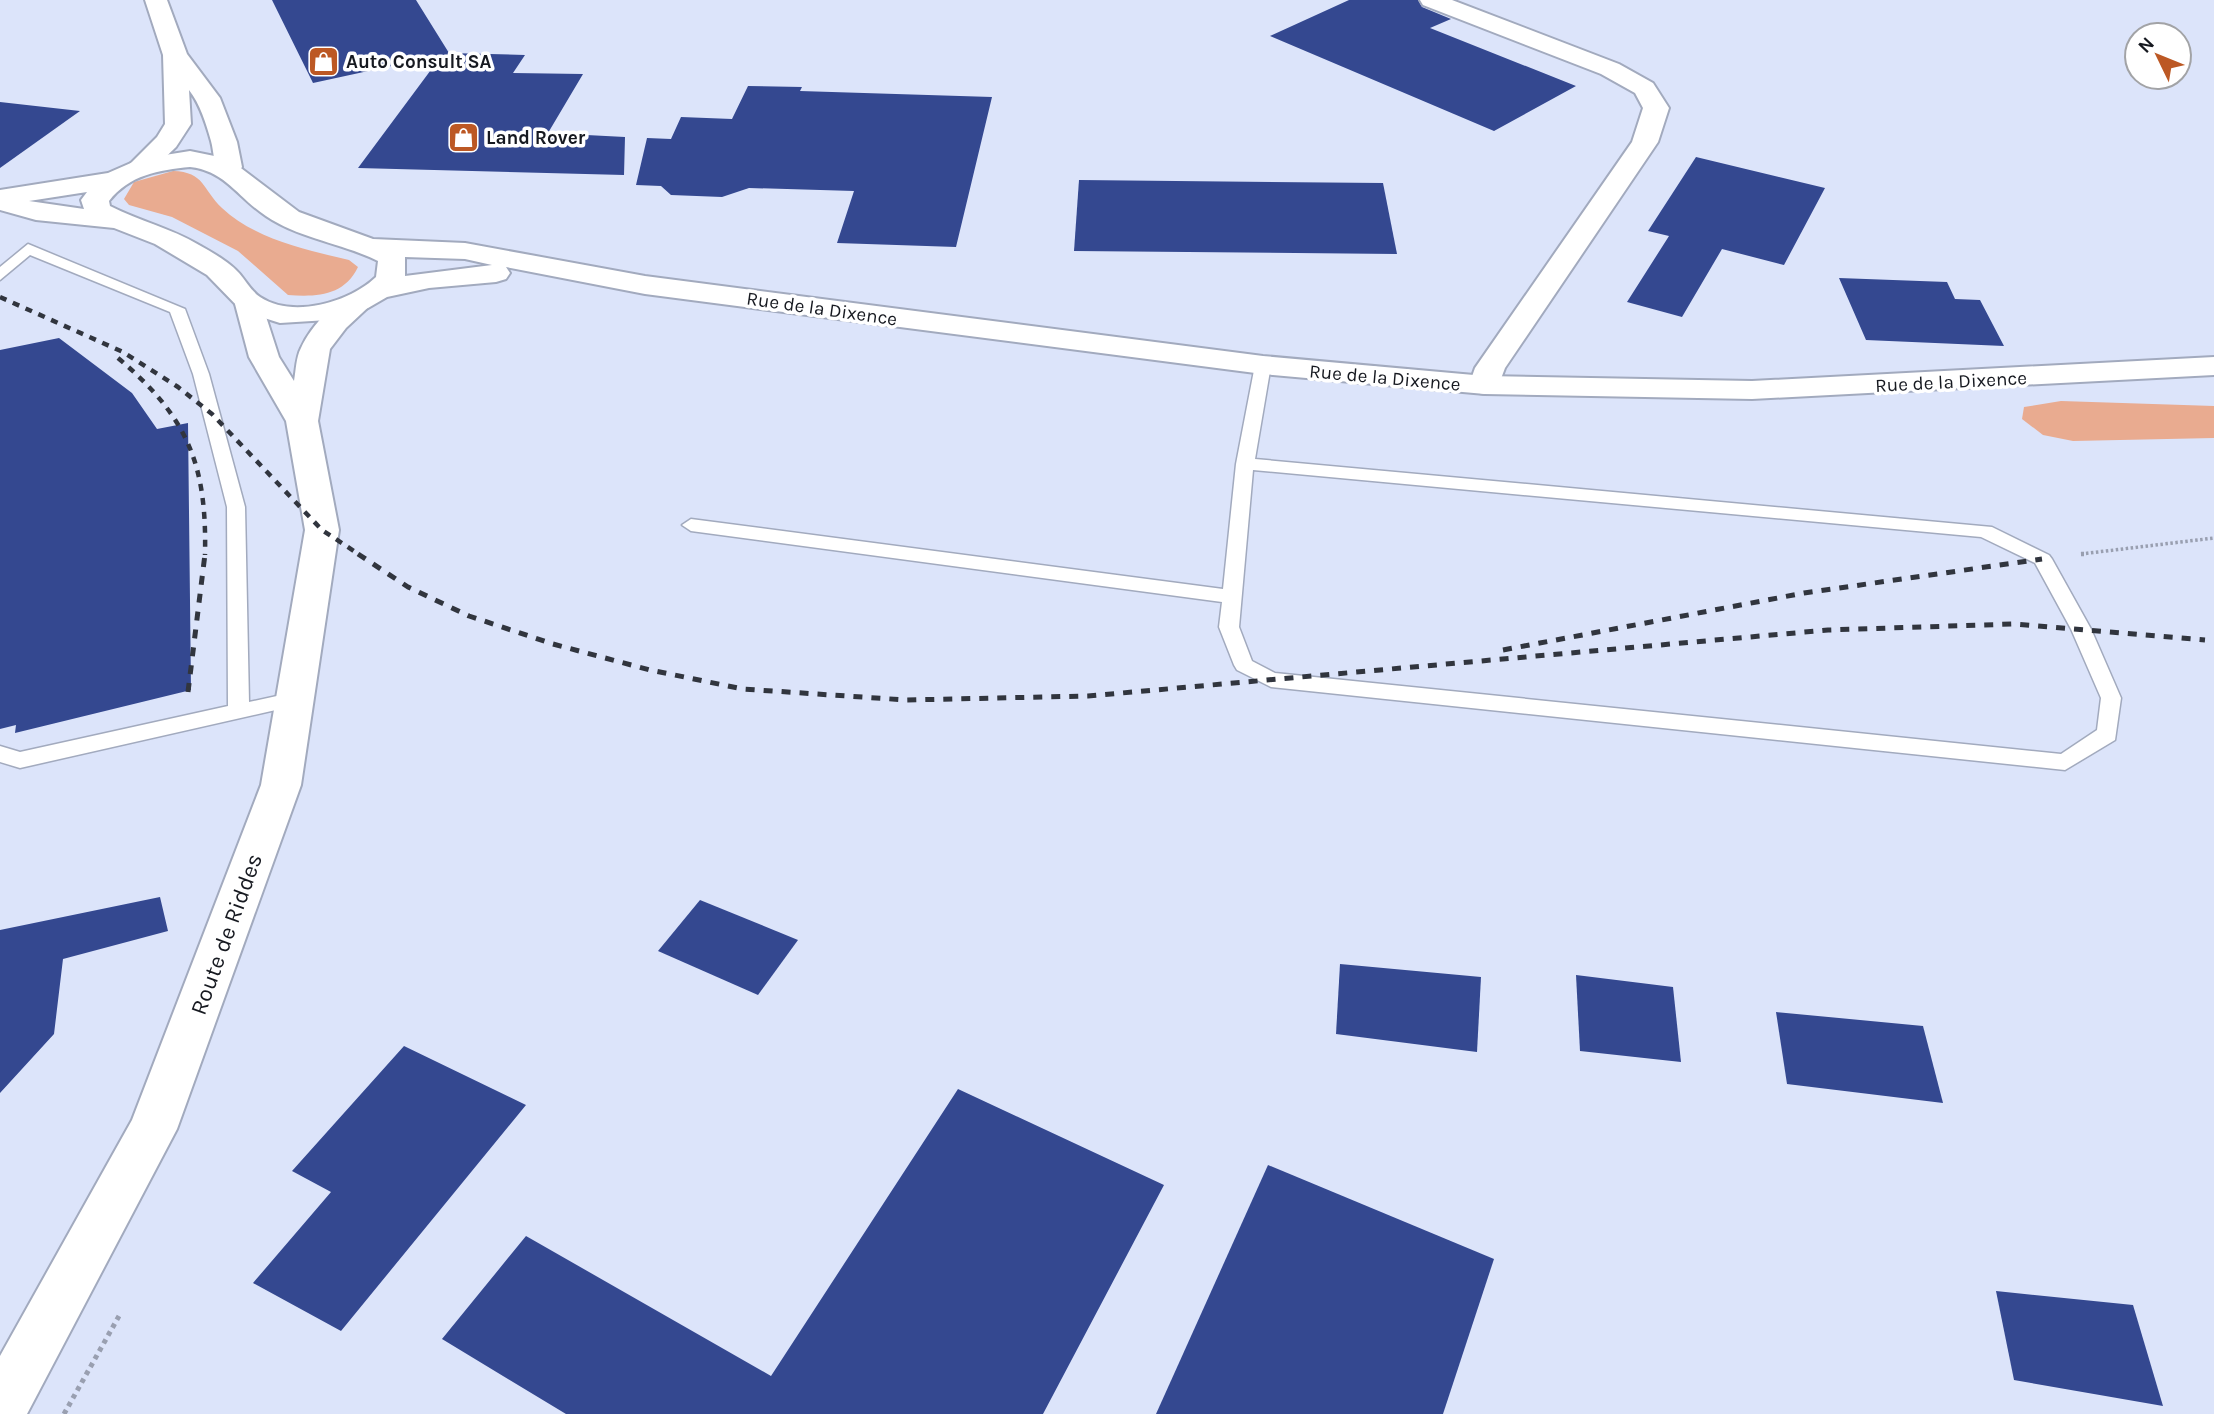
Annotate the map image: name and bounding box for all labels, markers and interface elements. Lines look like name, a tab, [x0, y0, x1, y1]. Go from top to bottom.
north arrow	[2123, 21, 2193, 91]
text: N	[2134, 33, 2159, 58]
shop icon: Auto Consult SA	[306, 44, 340, 78]
place label: Auto Consult SA	[346, 51, 492, 73]
shop icon: Land Rover	[446, 120, 480, 154]
place label: Land Rover	[486, 127, 586, 149]
street label: Rue de la Dixence	[745, 288, 899, 330]
street label: Rue de la Dixence	[1308, 360, 1462, 396]
street label: Rue de la Dixence	[1875, 367, 2027, 397]
street label: Route de Riddes	[185, 850, 268, 1018]

